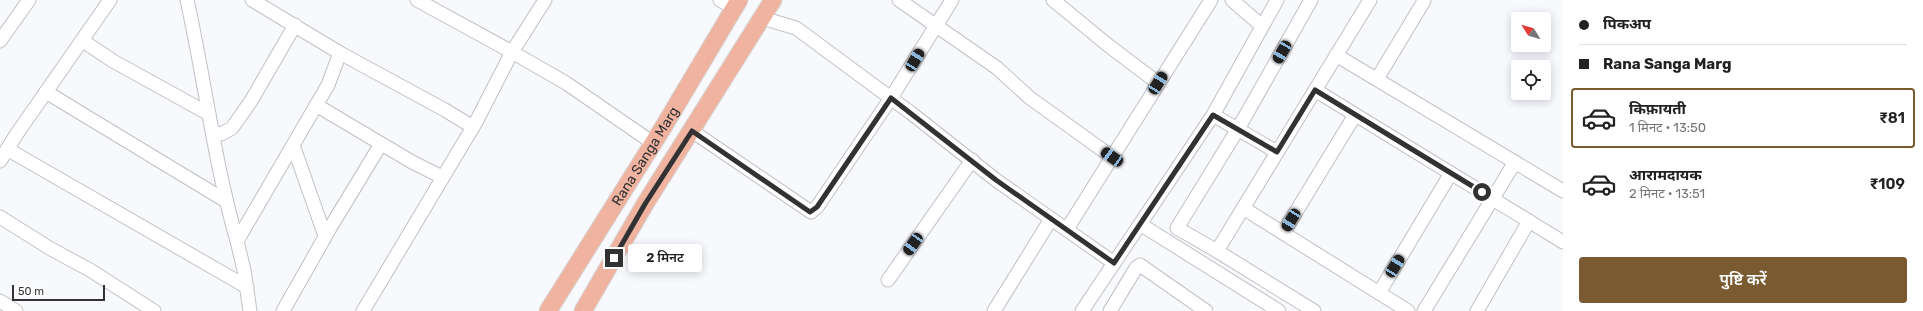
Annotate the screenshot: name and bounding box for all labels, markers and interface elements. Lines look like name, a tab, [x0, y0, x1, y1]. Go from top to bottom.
north arrow	[1511, 12, 1551, 52]
map controls	[1511, 12, 1551, 100]
text: पिकअप	[1603, 15, 1651, 33]
car	[1271, 39, 1293, 65]
car	[904, 47, 926, 73]
text: Rana Sanga Marg	[1603, 55, 1731, 73]
button: locate	[1511, 60, 1551, 100]
car	[1147, 70, 1169, 96]
icon: car	[1581, 100, 1617, 136]
text: किफ़ायती	[1629, 100, 1686, 118]
street label: Rana Sanga Marg	[608, 104, 683, 209]
text: ₹81	[1879, 109, 1905, 127]
text: 1 मिनट · 13:50	[1629, 120, 1706, 135]
car	[1099, 145, 1125, 169]
icon: car	[1581, 166, 1617, 202]
text: आरामदायक	[1629, 166, 1702, 184]
text: ₹109	[1869, 175, 1905, 193]
route start	[1473, 183, 1491, 201]
text: 2 मिनट · 13:51	[1629, 186, 1705, 201]
car	[1280, 207, 1302, 233]
car	[901, 231, 925, 257]
callout: 2 मिनट	[628, 244, 702, 272]
route end	[605, 249, 623, 267]
text: 2 मिनट	[646, 250, 684, 265]
car	[1384, 253, 1406, 279]
button: पुष्टि करें	[1579, 257, 1907, 303]
scale bar	[12, 283, 105, 302]
text: 50 m	[18, 285, 44, 298]

